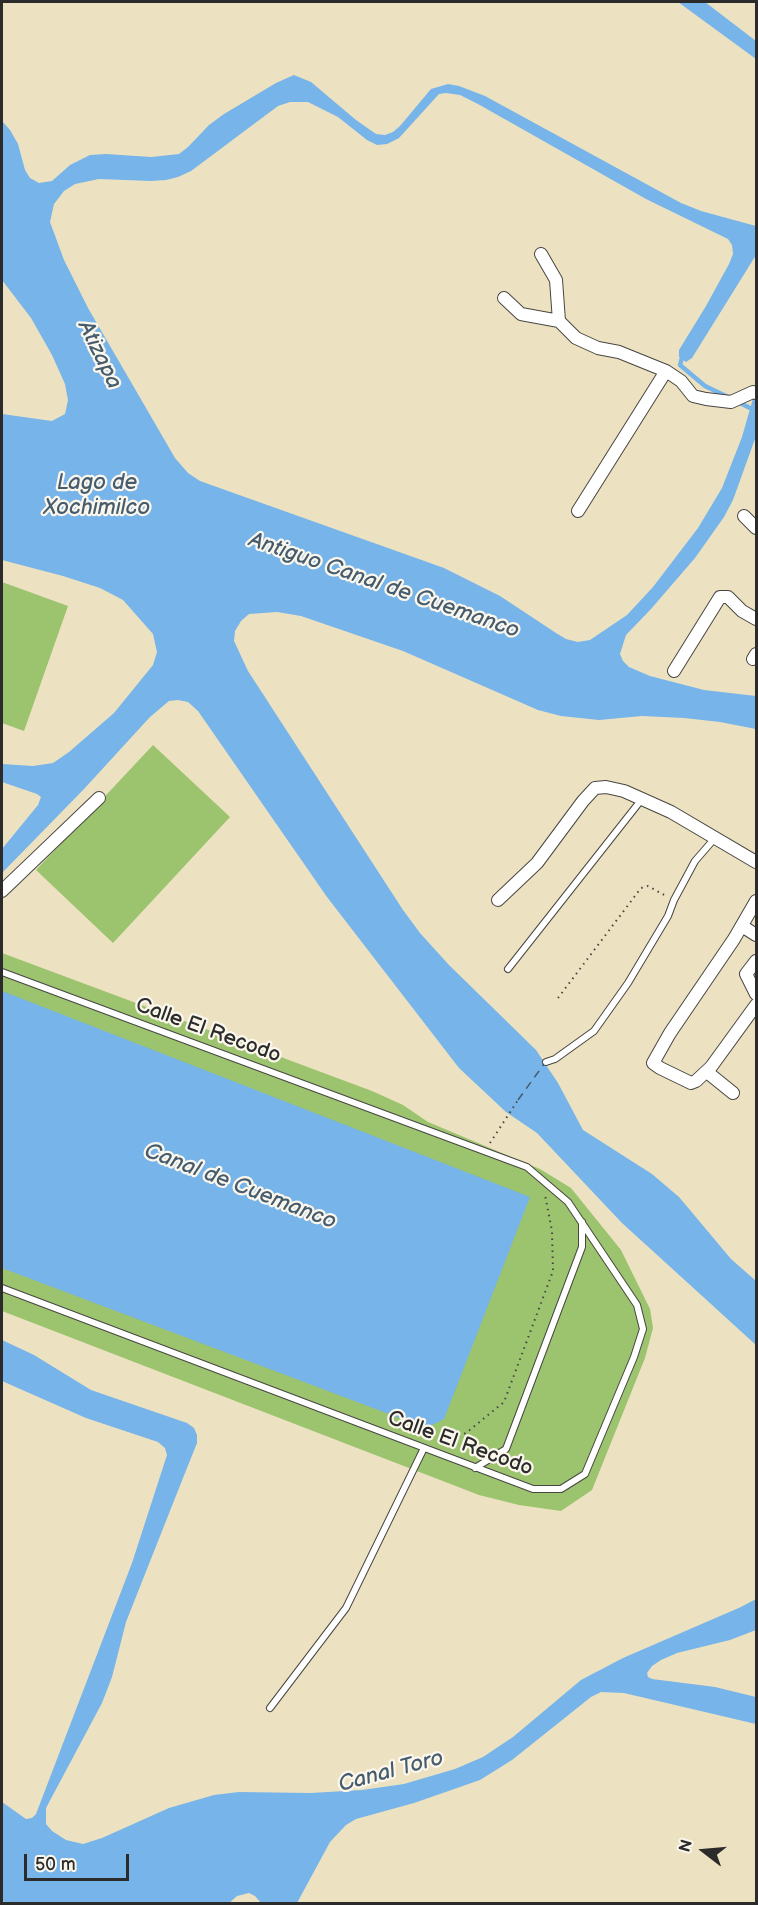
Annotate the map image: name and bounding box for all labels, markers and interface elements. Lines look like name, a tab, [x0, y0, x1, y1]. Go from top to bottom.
water label: Atizapa	[71, 317, 127, 393]
water label: Lago de Xochimilco	[44, 470, 150, 522]
water label: Antiguo Canal de Cuemanco	[245, 527, 523, 645]
street label: Calle El Recodo	[132, 993, 284, 1069]
water label: Canal de Cuemanco	[140, 1138, 340, 1236]
street label: Calle El Recodo	[384, 1406, 536, 1482]
water label: Canal Toro	[336, 1745, 446, 1799]
north arrow	[674, 1821, 734, 1881]
text: N	[675, 1837, 697, 1854]
scale bar	[27, 1842, 132, 1880]
text: 50 m	[35, 1854, 76, 1875]

